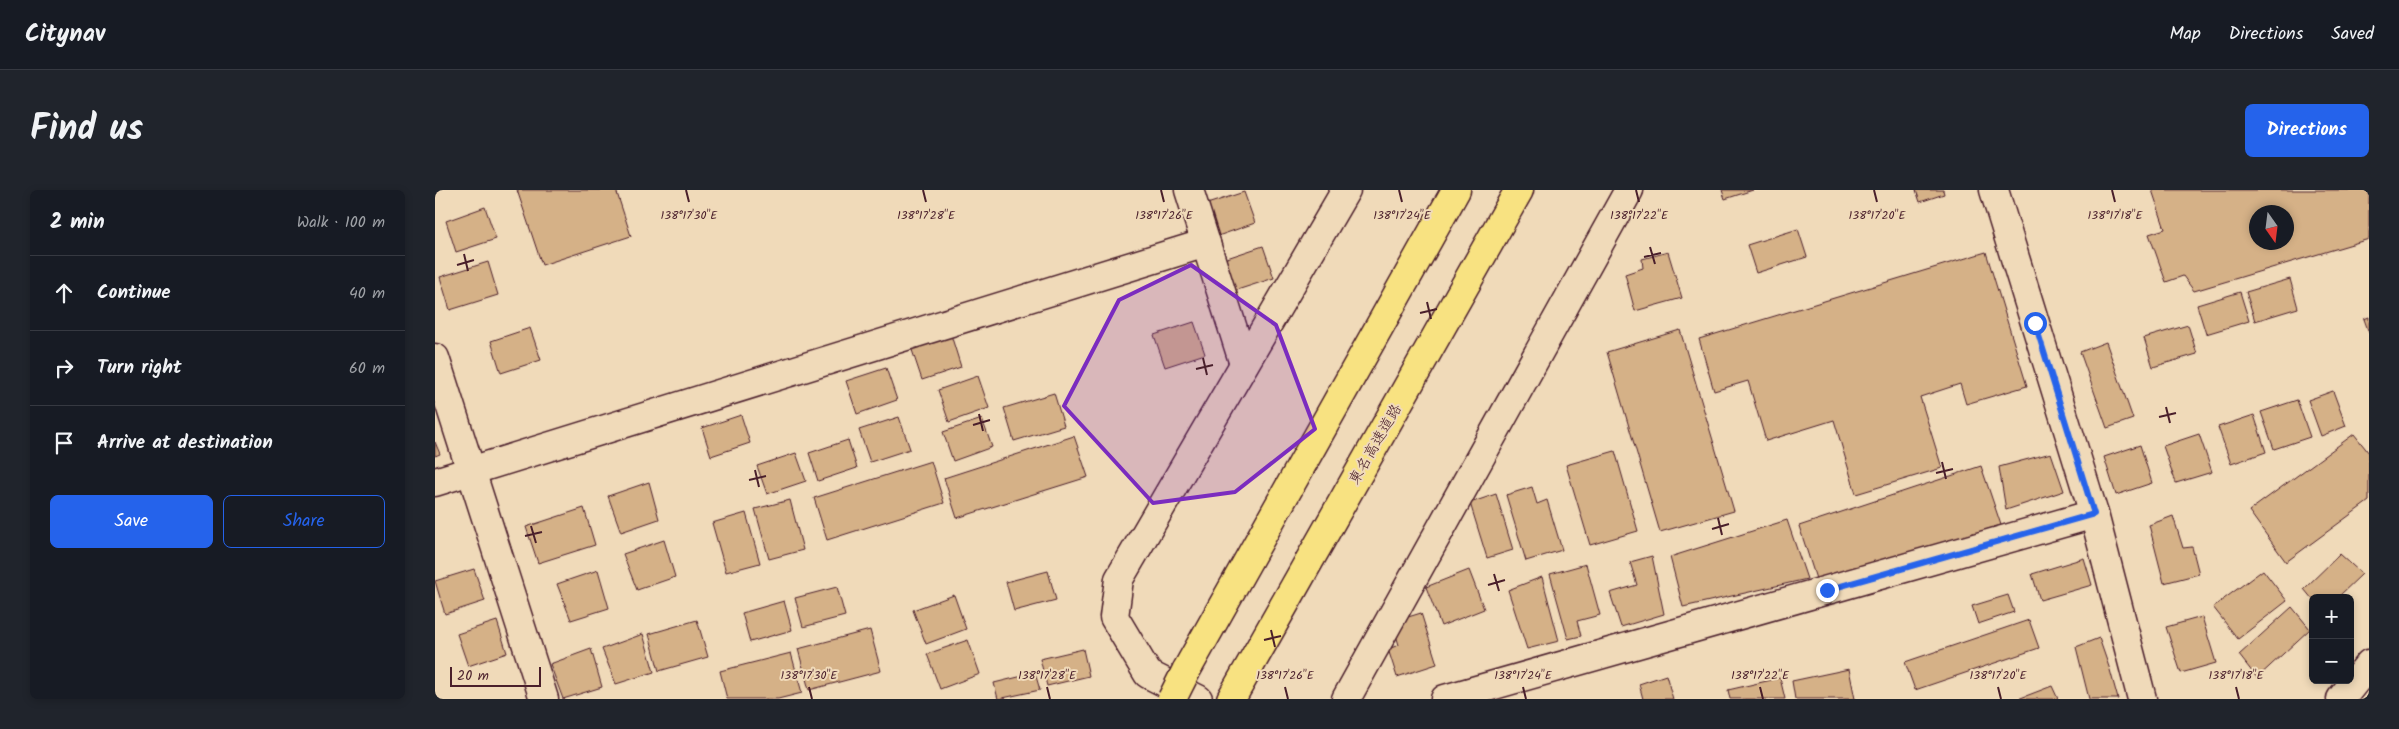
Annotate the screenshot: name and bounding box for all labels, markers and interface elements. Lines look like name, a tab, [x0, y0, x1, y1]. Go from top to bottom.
text: Citynav	[25, 15, 105, 54]
text: Map	[2169, 20, 2201, 49]
text: Directions	[2229, 20, 2303, 49]
text: Saved	[2331, 20, 2374, 49]
text: Find us	[30, 102, 143, 158]
button: Directions	[2245, 104, 2369, 157]
north arrow	[2249, 205, 2294, 250]
text: 2 min	[50, 206, 105, 239]
text: 138°17'30"E	[661, 206, 718, 225]
text: 138°17'28"E	[897, 206, 956, 225]
text: 138°17'26"E	[1135, 206, 1194, 225]
text: 138°17'24"E	[1373, 206, 1432, 225]
text: 138°17'22"E	[1610, 206, 1669, 225]
text: 138°17'20"E	[1849, 206, 1906, 225]
text: 138°17'18"E	[2088, 206, 2143, 225]
text: Walk · 100 m	[297, 210, 385, 235]
text: Continue	[97, 278, 170, 308]
icon: ahead	[50, 279, 78, 307]
text: 40 m	[349, 281, 385, 306]
route start	[2024, 312, 2047, 335]
text: Turn right	[97, 353, 182, 383]
icon: right	[50, 354, 78, 382]
text: 60 m	[349, 356, 385, 381]
street label: 東名高速道路	[1343, 400, 1409, 489]
text: Arrive at destination	[97, 428, 273, 458]
icon: arrive	[50, 429, 78, 457]
button: Save	[50, 495, 213, 548]
button: Share	[223, 495, 385, 548]
route end	[1816, 579, 1839, 602]
map controls	[2309, 594, 2354, 684]
button: +	[2309, 594, 2354, 639]
button: −	[2309, 639, 2354, 684]
scale bar	[450, 664, 541, 687]
text: 20 m	[457, 665, 489, 687]
text: 138°17'30"E	[781, 666, 838, 685]
text: 138°17'28"E	[1018, 666, 1077, 685]
text: 138°17'26"E	[1256, 666, 1315, 685]
text: 138°17'24"E	[1494, 666, 1553, 685]
text: 138°17'22"E	[1731, 666, 1790, 685]
text: 138°17'20"E	[1970, 666, 2027, 685]
text: 138°17'18"E	[2209, 666, 2264, 685]

